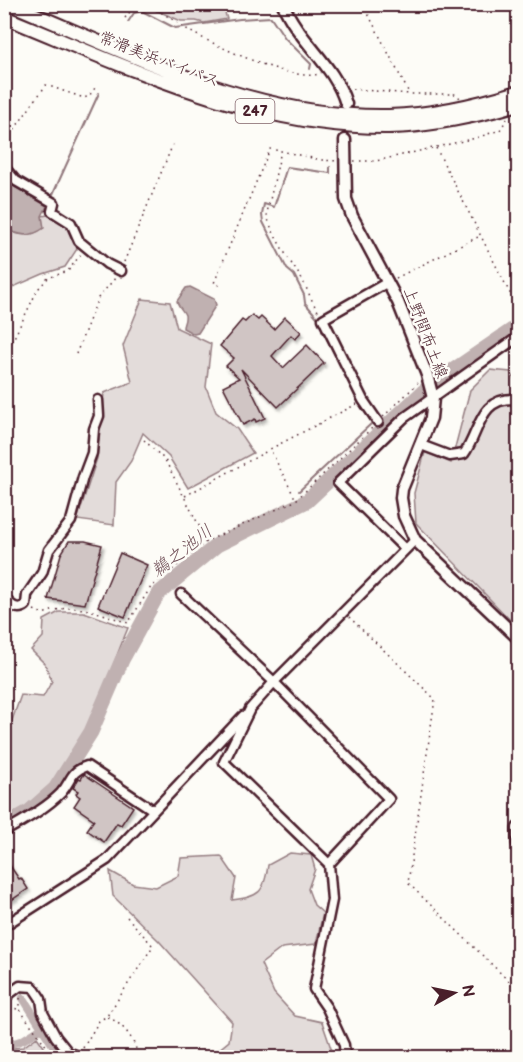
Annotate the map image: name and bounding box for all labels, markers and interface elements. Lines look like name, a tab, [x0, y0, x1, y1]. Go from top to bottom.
street label: 常滑美浜バイパス	[96, 28, 222, 92]
road number: 247	[236, 99, 274, 123]
street label: 上野間布土線	[399, 285, 451, 381]
water label: 鵜之池川	[147, 521, 217, 581]
north arrow	[424, 963, 484, 1023]
text: N	[457, 983, 478, 998]

